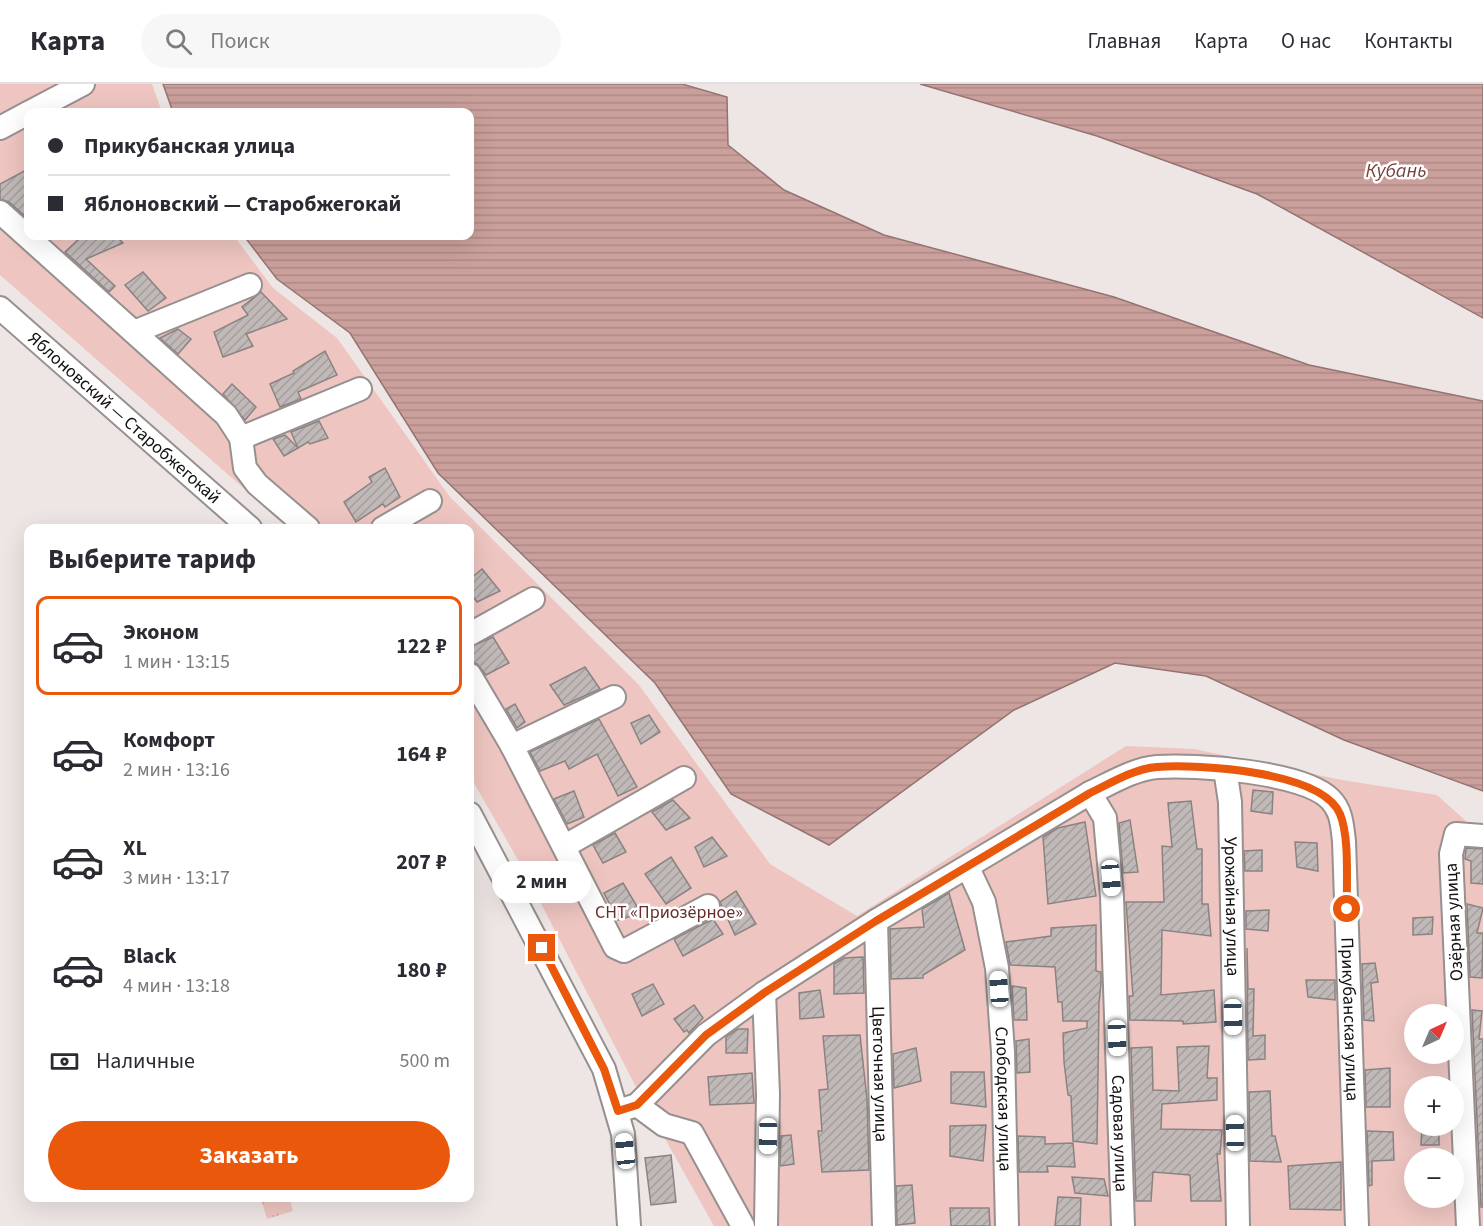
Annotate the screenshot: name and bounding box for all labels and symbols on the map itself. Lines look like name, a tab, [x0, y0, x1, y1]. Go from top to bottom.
water label: Кубань	[1366, 157, 1426, 185]
street label: Яблоновский — Старобжегокай	[23, 326, 226, 509]
street label: Урожайная улица	[1218, 837, 1246, 976]
car	[1100, 859, 1122, 897]
callout: 2 мин	[492, 861, 592, 903]
street label: Озёрная улица	[1438, 862, 1470, 982]
route start	[1333, 895, 1360, 922]
park label: СНТ «Приозёрное»	[595, 900, 743, 925]
route end	[528, 934, 555, 961]
street label: Прикубанская улица	[1335, 937, 1365, 1102]
car	[989, 970, 1009, 1008]
car	[1224, 999, 1242, 1035]
north arrow	[1404, 1004, 1464, 1064]
street label: Цветочная улица	[866, 1006, 894, 1142]
car	[1107, 1020, 1127, 1056]
street label: Слободская улица	[989, 1026, 1018, 1172]
street label: Садовая улица	[1105, 1074, 1134, 1192]
car	[1226, 1115, 1244, 1151]
car	[759, 1118, 777, 1154]
car	[614, 1132, 636, 1170]

